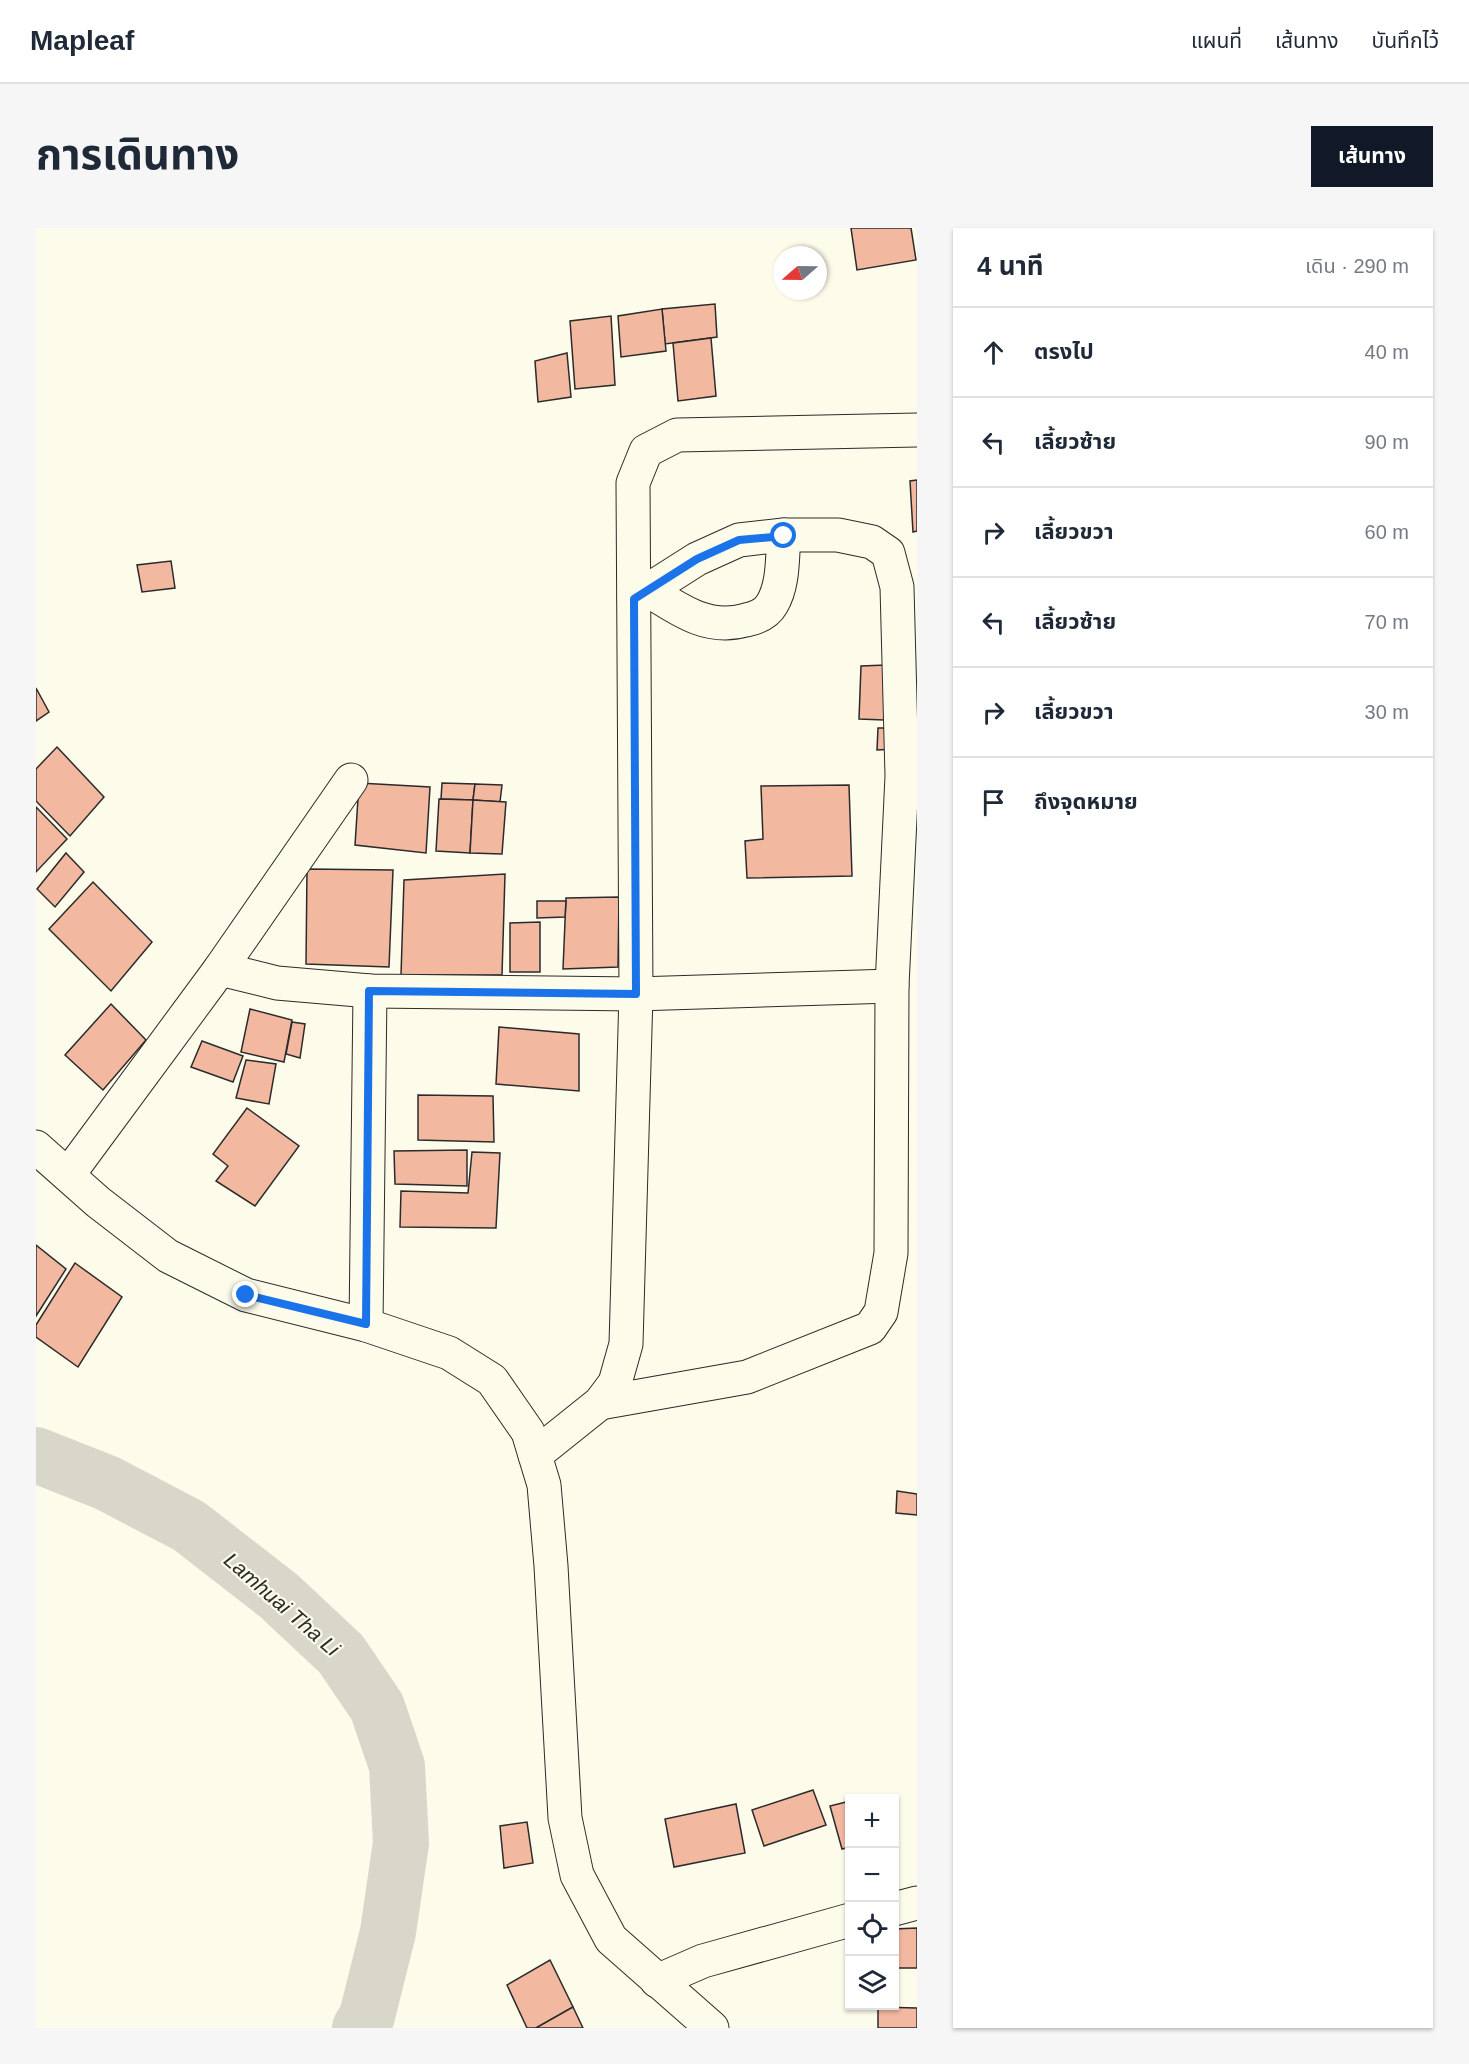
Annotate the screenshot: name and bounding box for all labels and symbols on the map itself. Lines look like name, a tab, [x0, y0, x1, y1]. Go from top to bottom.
north arrow	[773, 246, 827, 300]
route start	[770, 522, 796, 548]
route end	[232, 1281, 258, 1307]
water label: Lamhuai Tha Li	[220, 1548, 345, 1661]

